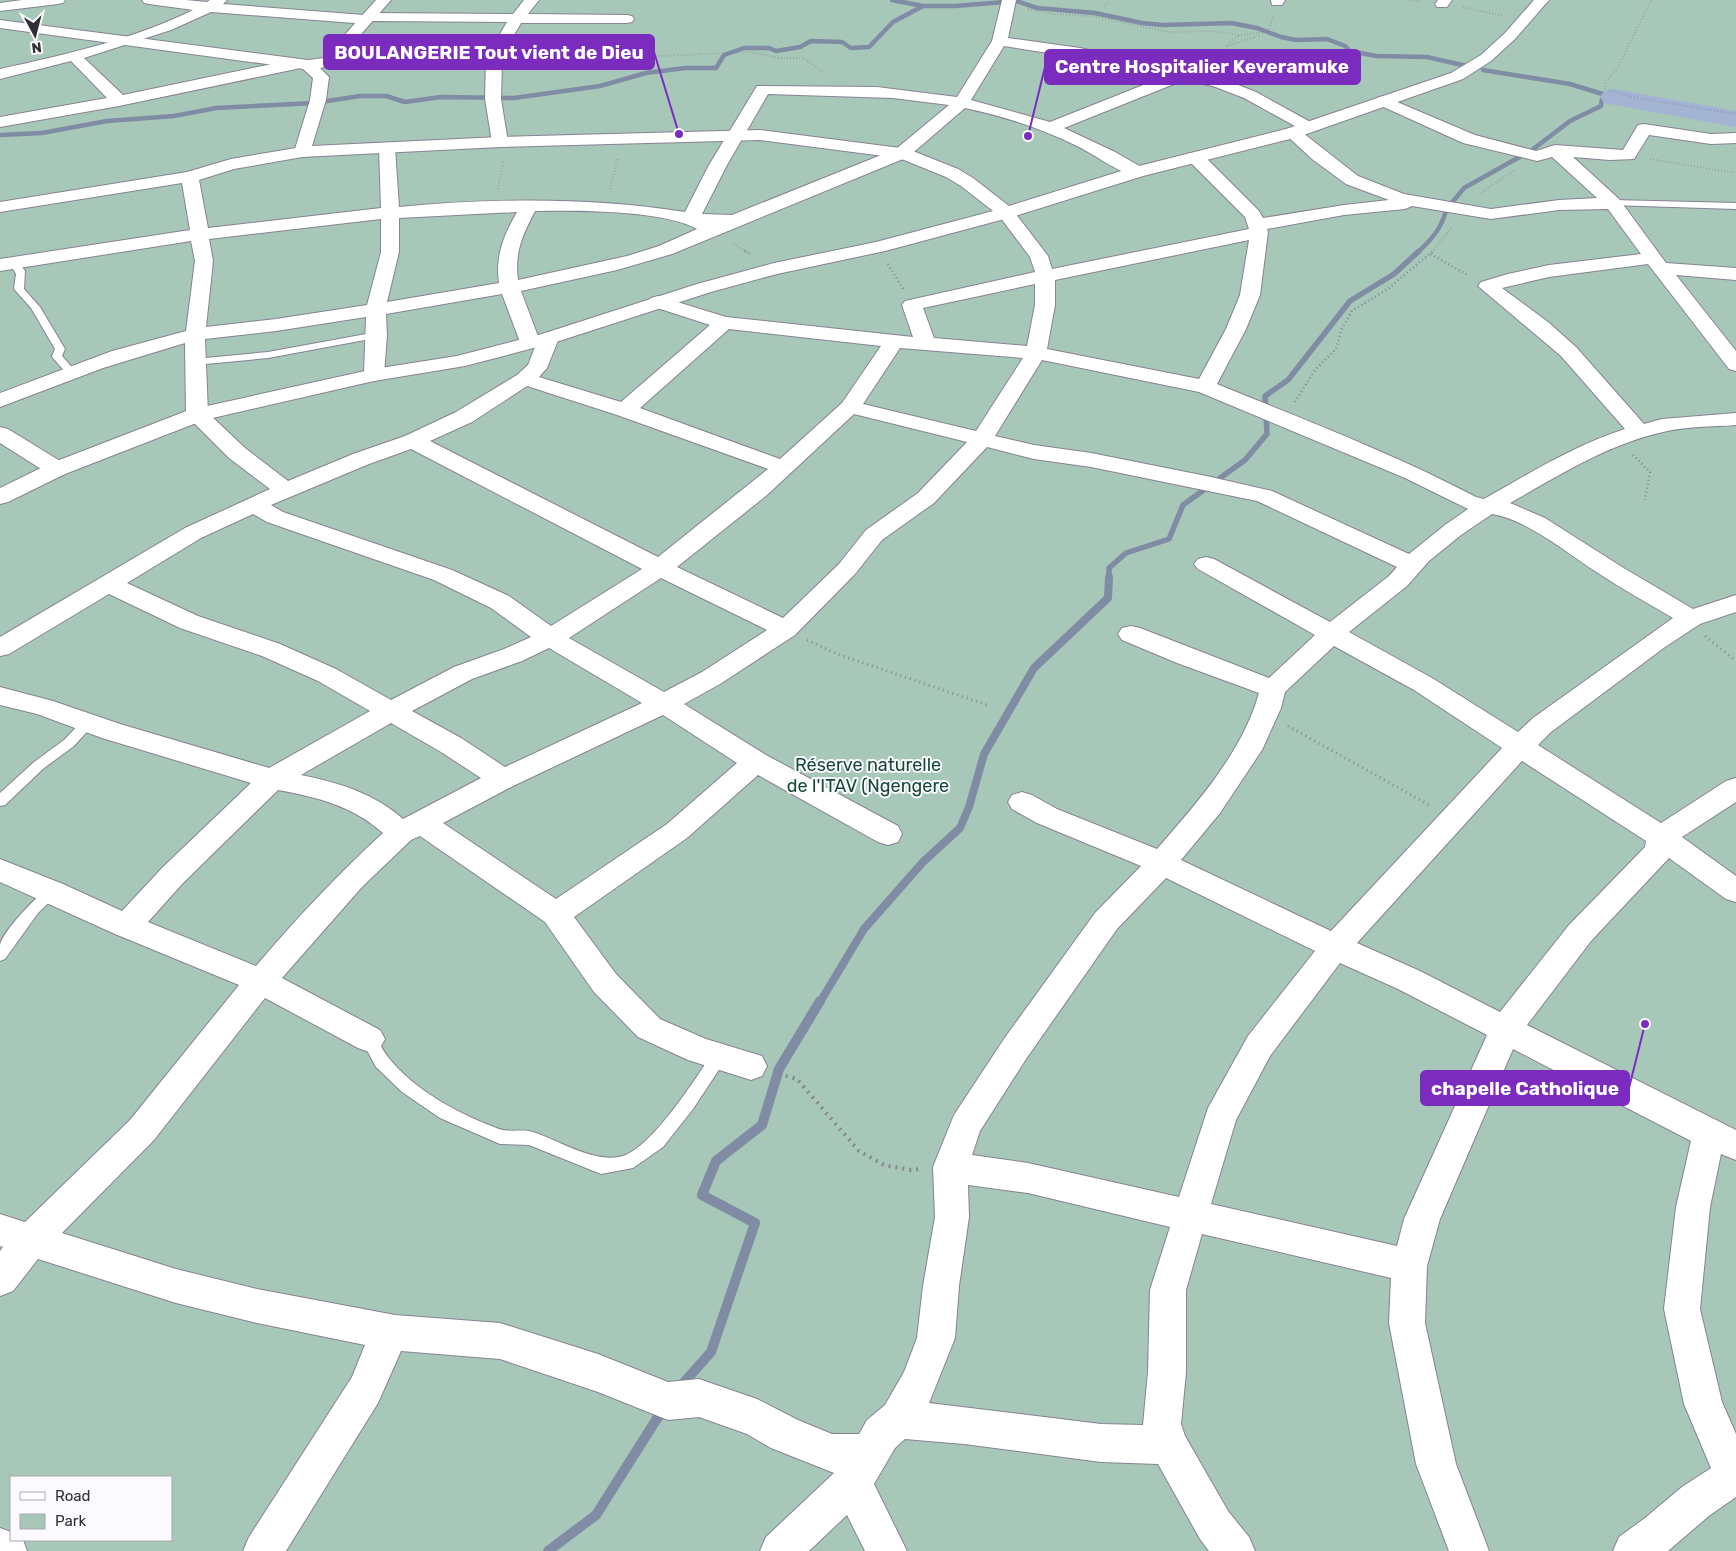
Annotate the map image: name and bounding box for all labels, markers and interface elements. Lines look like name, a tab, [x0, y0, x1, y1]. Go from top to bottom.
north arrow	[10, 10, 60, 60]
callout: BOULANGERIE Tout vient de Dieu	[324, 35, 654, 69]
text: N	[30, 38, 43, 56]
text: BOULANGERIE Tout vient de Dieu	[334, 41, 644, 64]
callout: Centre Hospitalier Keveramuke	[1045, 50, 1360, 84]
text: Centre Hospitalier Keveramuke	[1055, 55, 1349, 78]
park label: Réserve naturelle de l'ITAV (Ngengere	[787, 754, 949, 797]
callout: chapelle Catholique	[1421, 1071, 1629, 1105]
text: chapelle Catholique	[1431, 1077, 1619, 1100]
legend	[10, 1476, 172, 1541]
text: Road	[55, 1487, 91, 1505]
text: Park	[55, 1512, 86, 1530]

